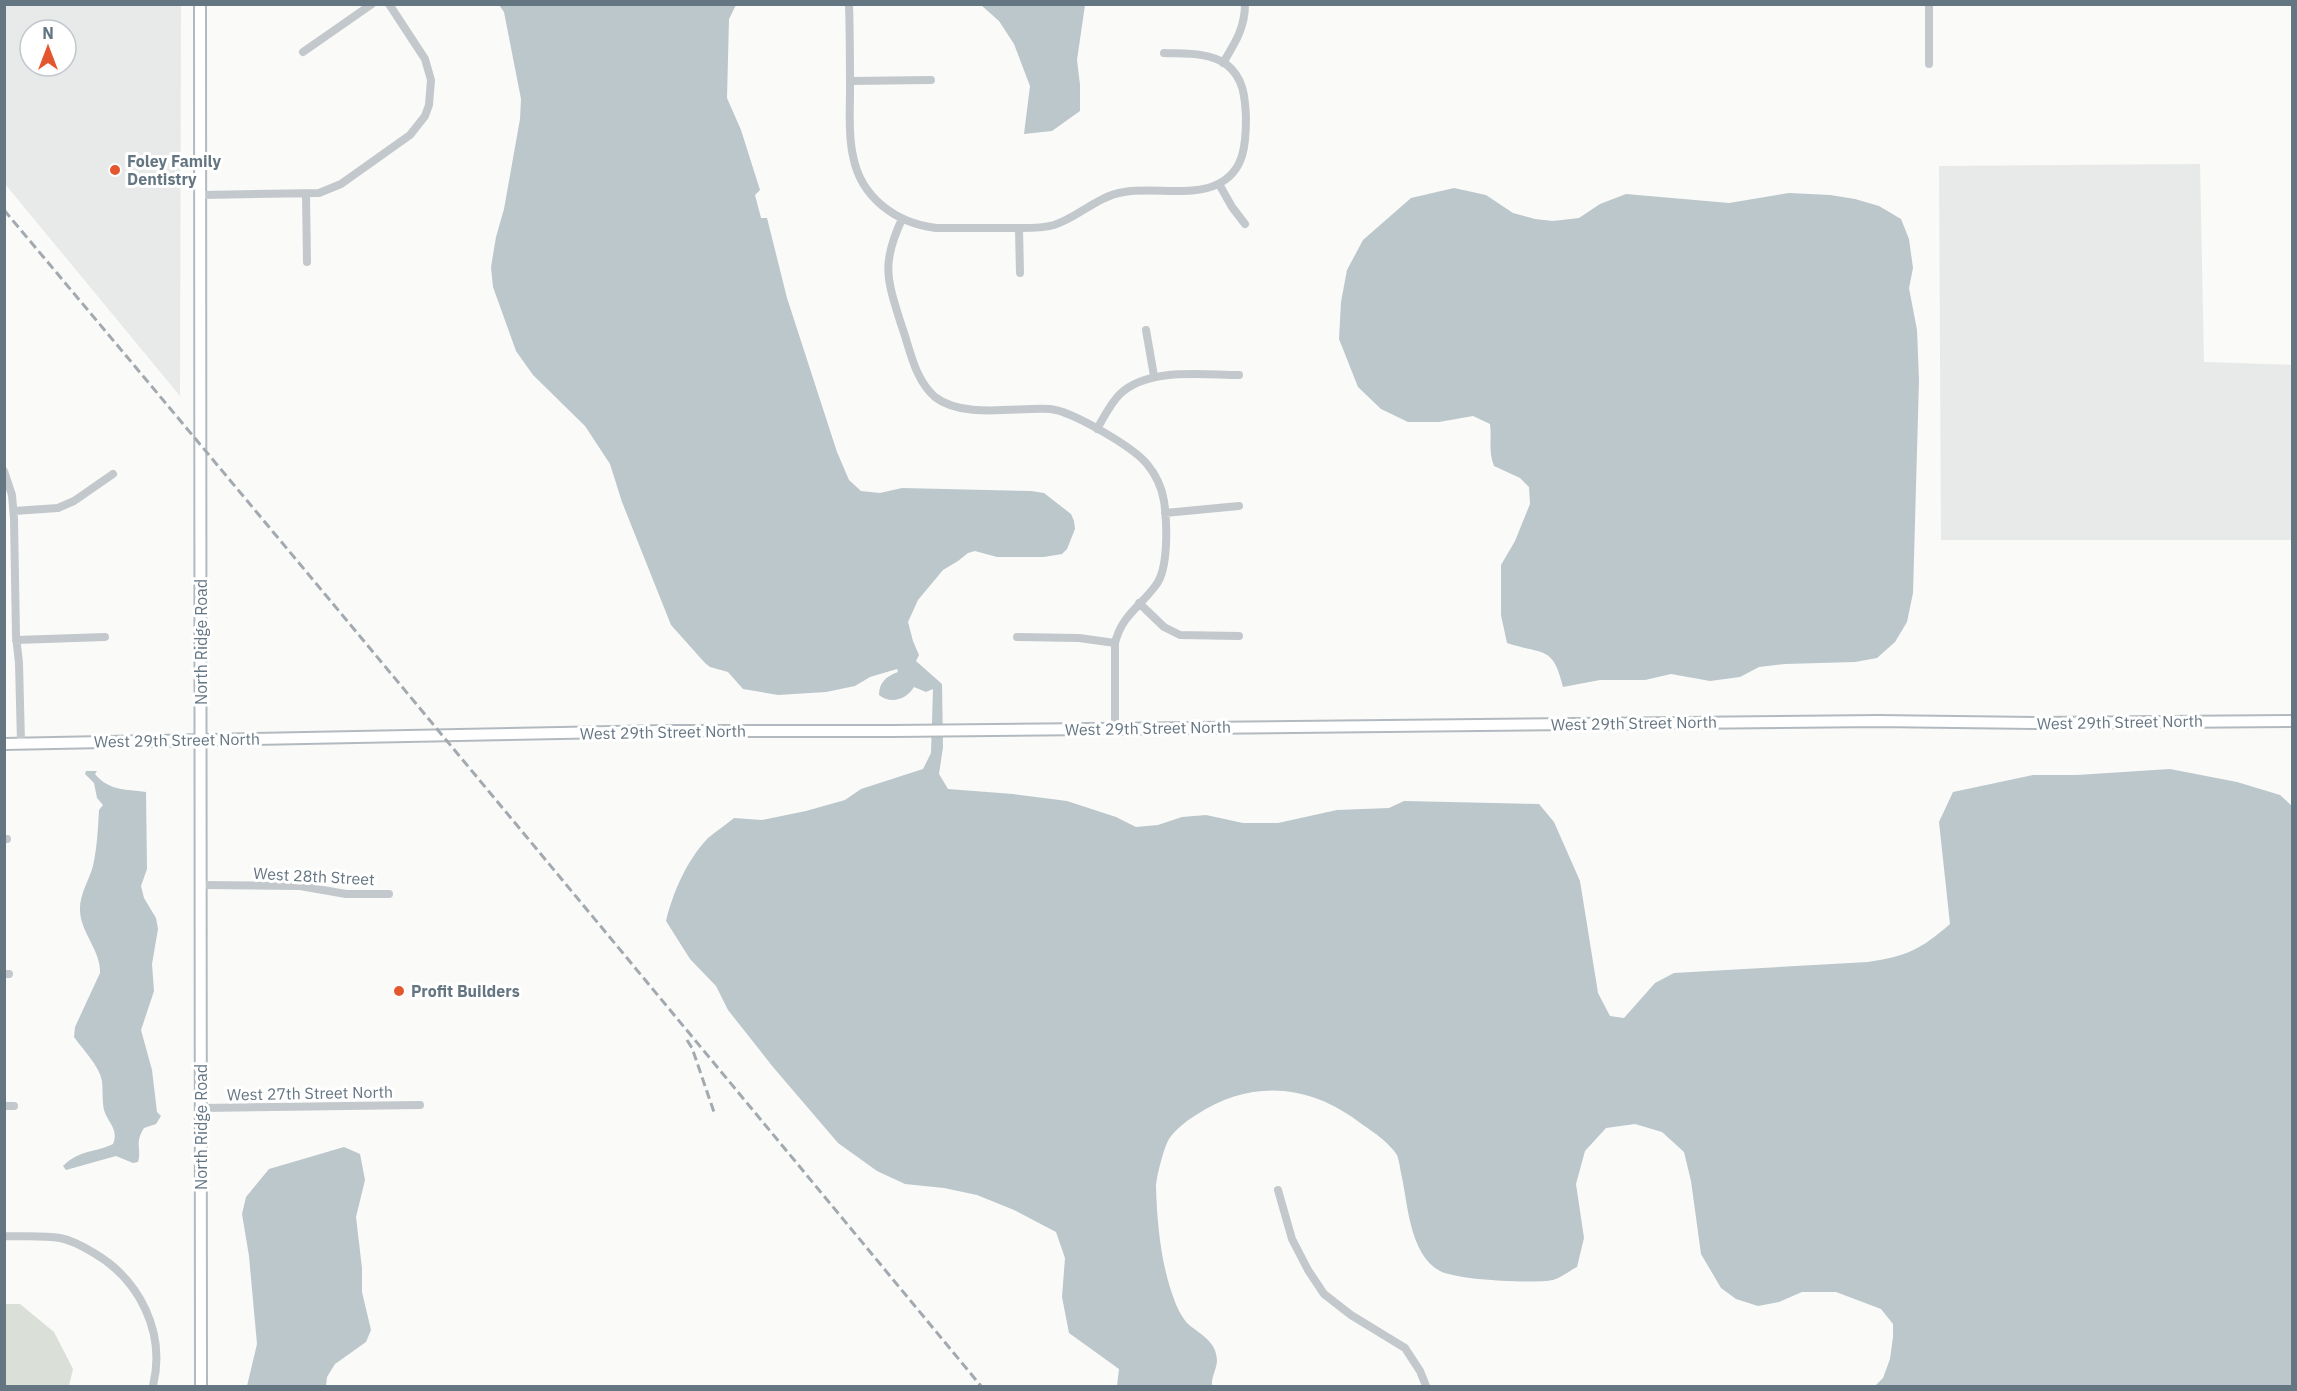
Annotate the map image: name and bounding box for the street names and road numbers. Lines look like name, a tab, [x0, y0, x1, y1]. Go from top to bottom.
street label: North Ridge Road	[191, 579, 211, 705]
street label: West 29th Street North	[2037, 711, 2203, 733]
street label: West 29th Street North	[1551, 712, 1717, 734]
street label: West 29th Street North	[1065, 717, 1231, 739]
street label: West 29th Street North	[580, 721, 746, 743]
street label: West 29th Street North	[94, 729, 260, 751]
street label: West 28th Street	[253, 863, 375, 889]
street label: North Ridge Road	[191, 1064, 211, 1190]
street label: West 27th Street North	[227, 1082, 393, 1104]

